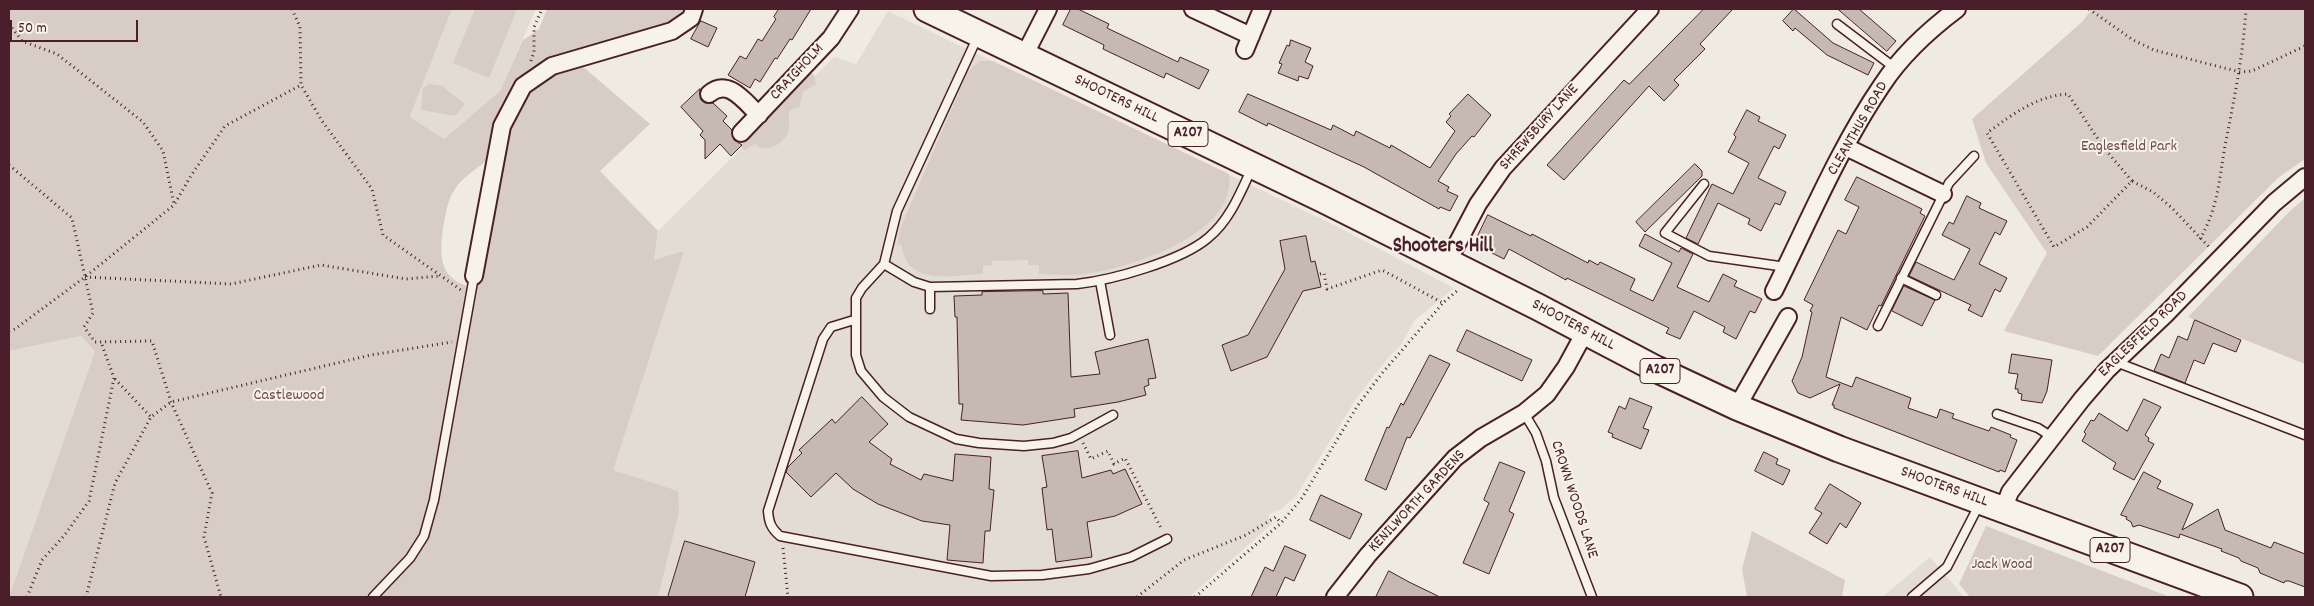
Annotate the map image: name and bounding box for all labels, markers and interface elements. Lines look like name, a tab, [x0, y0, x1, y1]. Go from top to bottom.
scale bar	[12, 10, 140, 42]
text: 50 m	[18, 18, 47, 40]
street label: CRAIGHOLM	[767, 41, 829, 105]
street label: SHOOTERS HILL	[1070, 71, 1162, 129]
street label: CLEANTHUS ROAD	[1824, 79, 1894, 179]
street label: SHREWSBURY LANE	[1496, 81, 1584, 175]
road number: A207	[1168, 122, 1208, 146]
park label: Eaglesfield Park	[2081, 138, 2177, 158]
district label: Shooters Hill	[1393, 235, 1493, 261]
street label: EAGLESFIELD ROAD	[2095, 288, 2193, 382]
street label: SHOOTERS HILL	[1528, 296, 1618, 356]
road number: A207	[1640, 358, 1680, 384]
park label: Castlewood	[254, 387, 324, 407]
street label: CROWN WOODS LANE	[1545, 439, 1601, 561]
street label: KENILWORTH GARDENS	[1365, 447, 1471, 557]
street label: SHOOTERS HILL	[1897, 463, 1991, 513]
road number: A207	[2090, 538, 2130, 562]
park label: Jack Wood	[1972, 556, 2032, 576]

